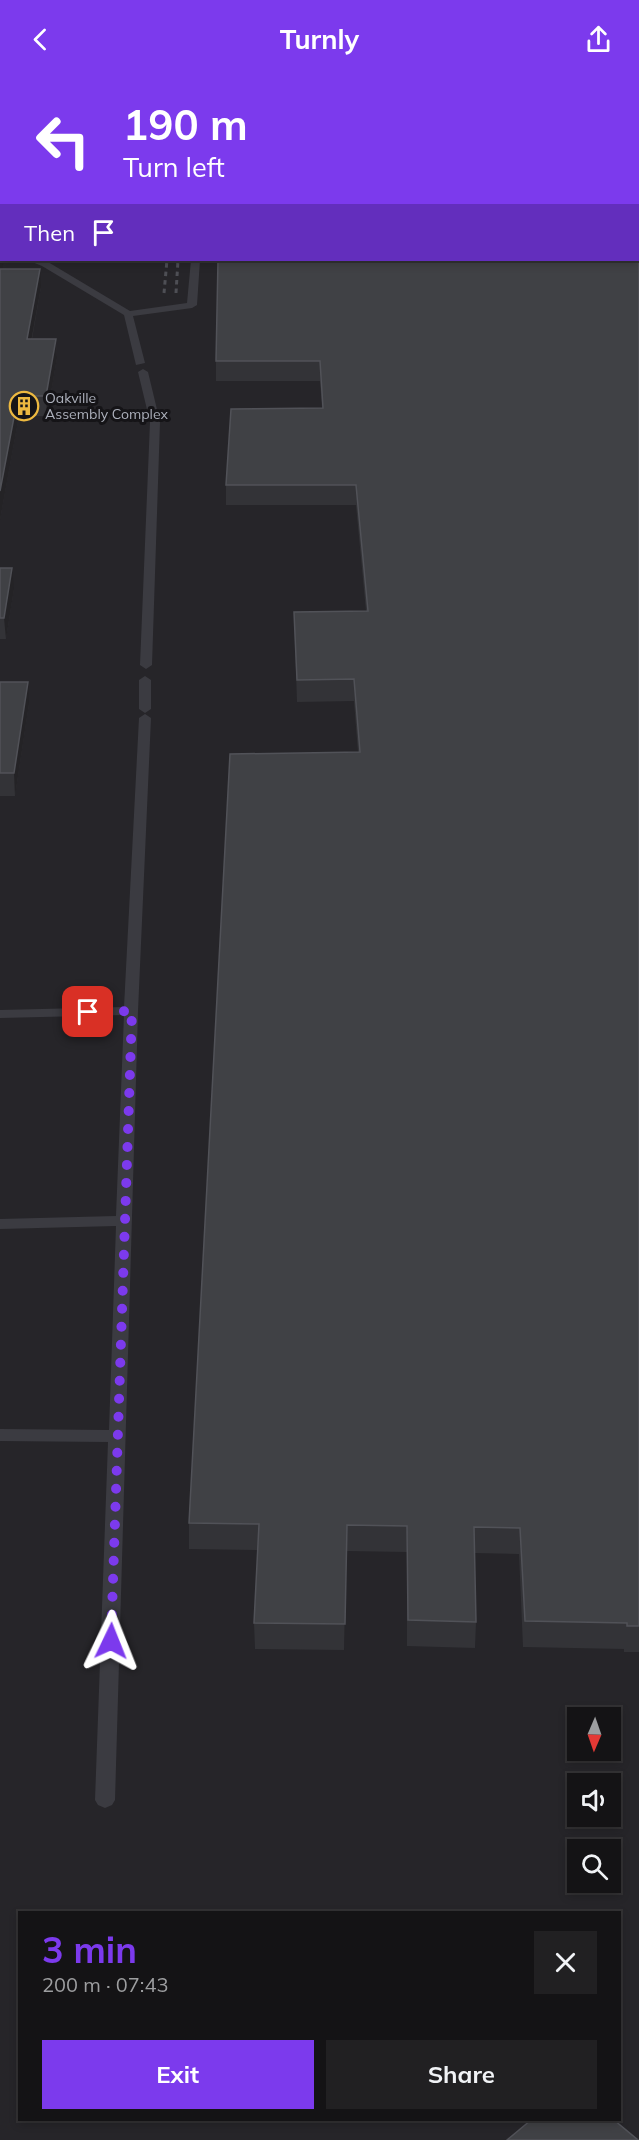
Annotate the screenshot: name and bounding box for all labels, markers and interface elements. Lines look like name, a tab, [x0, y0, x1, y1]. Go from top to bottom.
text: Turnly	[280, 22, 359, 56]
icon: back	[24, 23, 57, 56]
icon: share	[582, 23, 615, 56]
text: 190 m	[123, 98, 248, 151]
icon: left	[24, 102, 102, 180]
text: Turn left	[123, 150, 225, 184]
icon: arrive	[87, 216, 120, 249]
text: Then	[24, 219, 75, 247]
place label: Oakville Assembly Complex	[45, 389, 168, 423]
building icon: Oakville Assembly Complex	[8, 390, 40, 422]
pin	[62, 986, 113, 1037]
icon: arrive	[71, 995, 104, 1028]
position arrow	[79, 1609, 143, 1673]
north arrow	[567, 1707, 621, 1761]
map controls	[567, 1707, 621, 1893]
button: sound	[567, 1773, 621, 1827]
button: search	[567, 1839, 621, 1893]
text: 3 min	[42, 1927, 137, 1972]
button: close	[534, 1931, 597, 1994]
text: 200 m · 07:43	[42, 1972, 168, 1997]
button: Exit	[42, 2040, 314, 2109]
button: Share	[326, 2040, 597, 2109]

